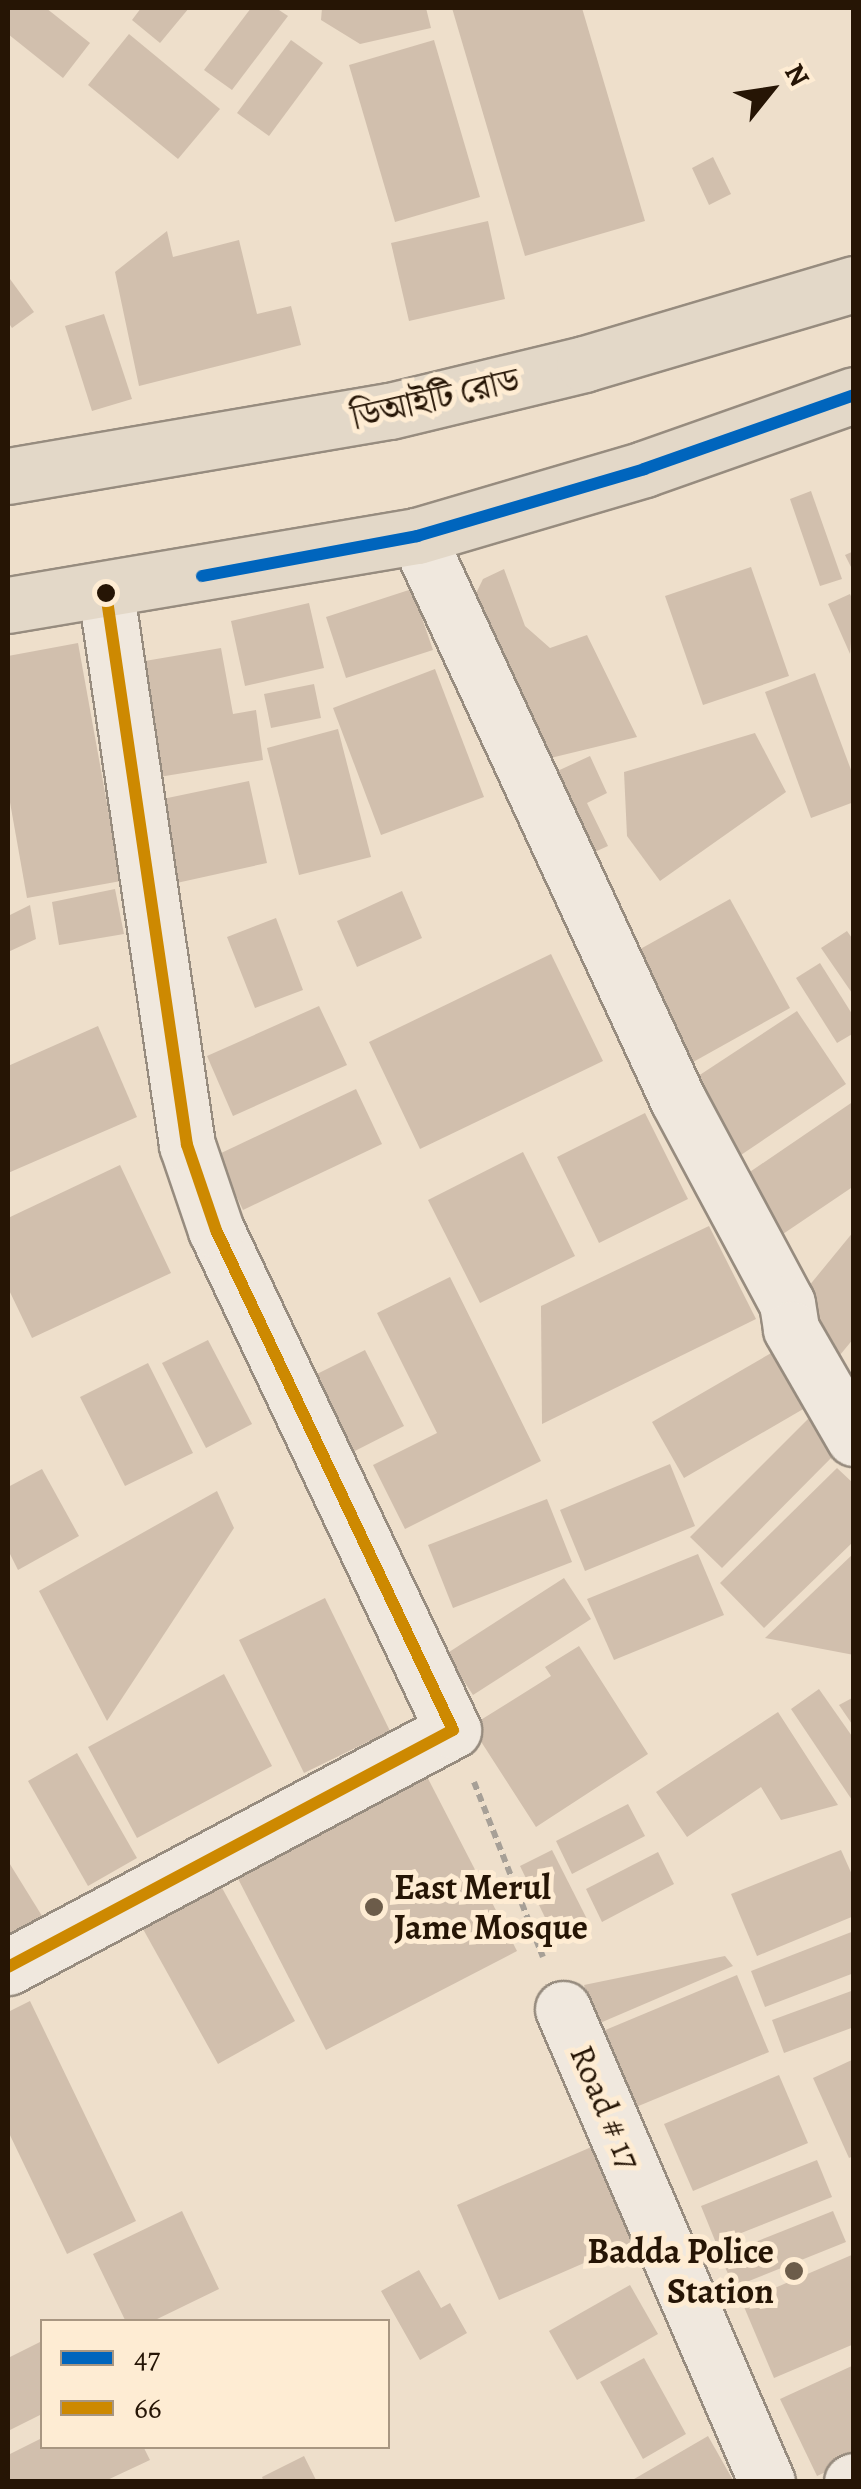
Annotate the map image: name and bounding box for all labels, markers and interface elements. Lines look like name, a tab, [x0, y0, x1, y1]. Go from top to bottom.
north arrow	[721, 40, 821, 140]
text: N	[775, 57, 819, 93]
street label: ডিআইটি রোড	[347, 358, 523, 438]
unlabelled marker	[96, 583, 116, 603]
place label: East Merul Jame Mosque	[394, 1866, 588, 1948]
marker: East Merul Jame Mosque	[363, 1896, 385, 1918]
street label: Road # 17	[561, 2039, 651, 2175]
place label: Badda Police Station	[587, 2230, 774, 2312]
marker: Badda Police Station	[783, 2260, 805, 2282]
legend	[40, 2319, 390, 2449]
text: 47	[134, 2338, 160, 2378]
text: 66	[134, 2388, 162, 2428]

